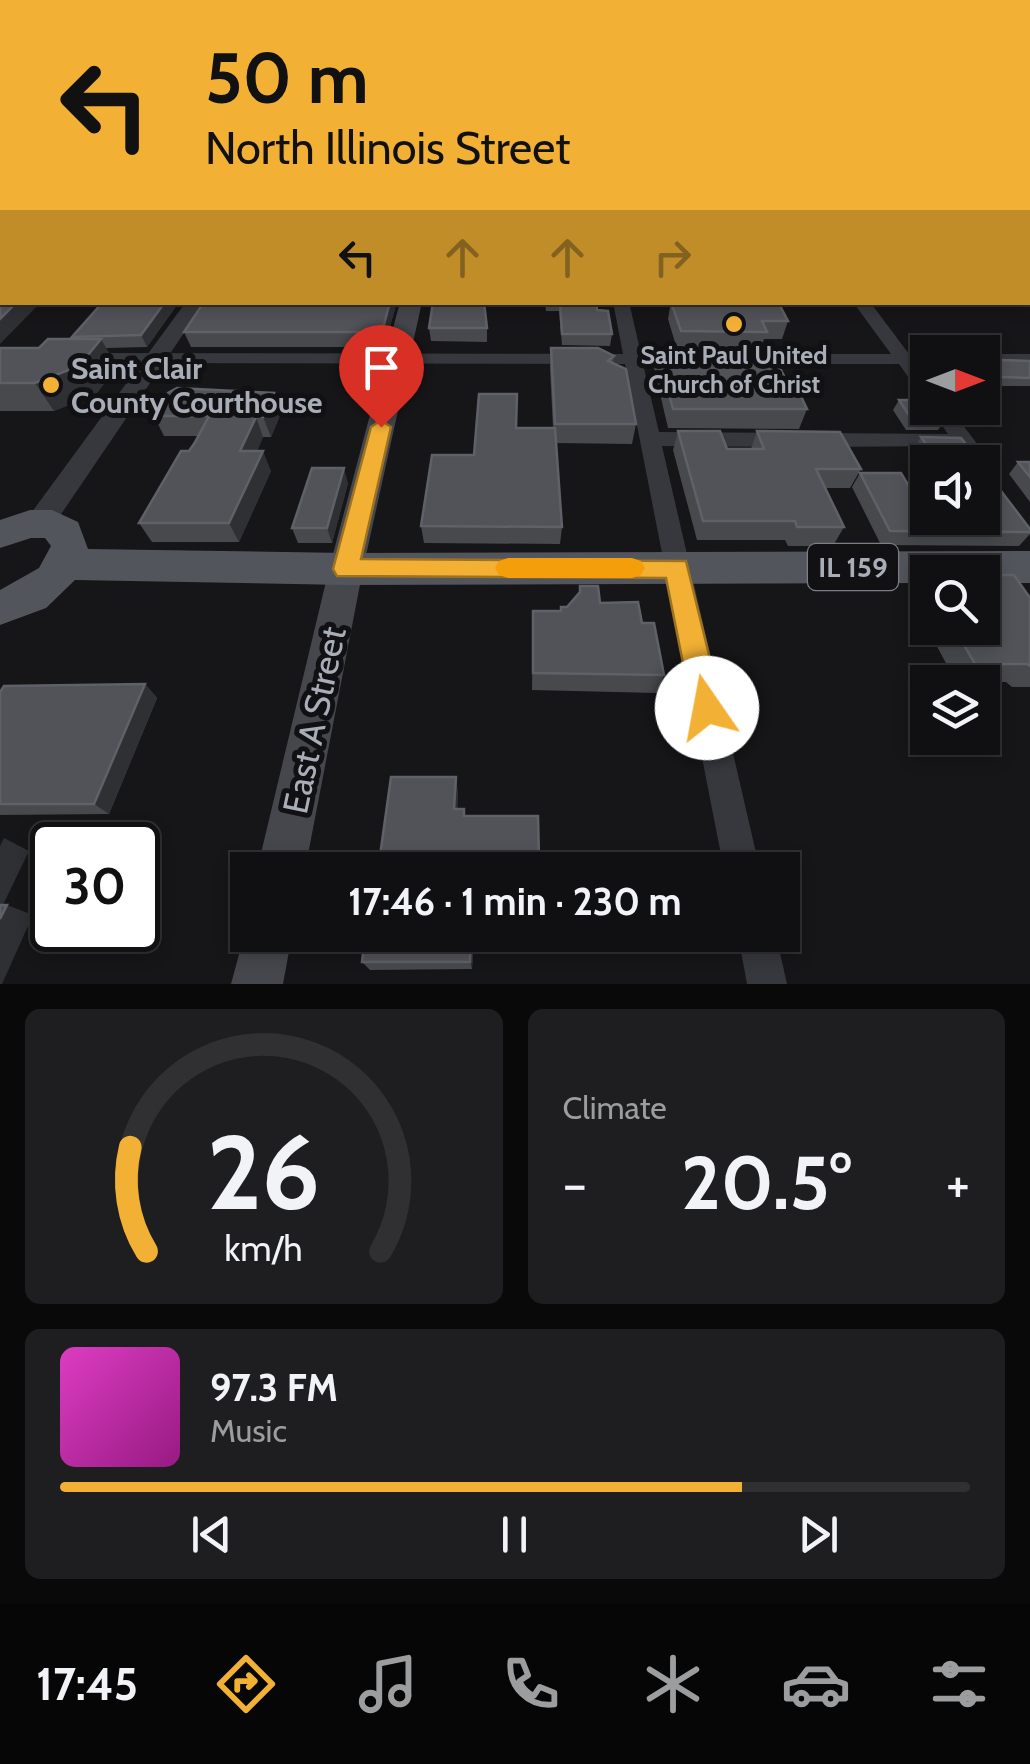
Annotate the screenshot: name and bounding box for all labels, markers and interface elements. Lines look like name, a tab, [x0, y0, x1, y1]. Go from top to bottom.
text: 50 m	[205, 35, 369, 121]
icon: left	[40, 40, 170, 170]
text: North Illinois Street	[205, 121, 570, 175]
icon: left	[330, 230, 385, 285]
icon: ahead	[435, 230, 490, 285]
icon: ahead	[540, 230, 595, 285]
icon: right	[645, 230, 700, 285]
marker: Saint Paul United Church of Christ	[723, 313, 745, 335]
pin	[339, 325, 424, 428]
north arrow	[910, 335, 1000, 425]
map controls	[910, 335, 1000, 755]
icon: arrive	[354, 340, 409, 395]
place label: Saint Paul United Church of Christ	[641, 340, 827, 399]
place label: Saint Clair County Courthouse	[71, 350, 322, 421]
marker: Saint Clair County Courthouse	[40, 374, 62, 396]
button: sound	[910, 445, 1000, 535]
road number: IL 159	[808, 544, 898, 590]
button: search	[910, 555, 1000, 645]
street label: East A Street	[273, 623, 355, 817]
position arrow	[655, 656, 759, 760]
button: layers	[910, 665, 1000, 755]
speed limit sign: 30	[30, 822, 160, 952]
text: 17:46 · 1 min · 230 m	[348, 878, 682, 925]
text: Climate	[563, 1088, 667, 1127]
text: 26	[207, 1109, 320, 1235]
text: 20.5°	[681, 1137, 851, 1228]
text: −	[563, 1150, 587, 1217]
text: +	[946, 1150, 970, 1217]
text: km/h	[225, 1227, 303, 1270]
text: 97.3 FM	[210, 1364, 338, 1411]
text: Music	[210, 1411, 287, 1450]
icon: previous	[184, 1507, 239, 1562]
icon: pause	[487, 1507, 542, 1562]
icon: next	[791, 1507, 846, 1562]
icon: directions	[211, 1649, 281, 1719]
icon: music	[353, 1649, 423, 1719]
icon: phone	[496, 1649, 566, 1719]
icon: climate	[638, 1649, 708, 1719]
icon: car	[781, 1649, 851, 1719]
icon: filters	[924, 1649, 994, 1719]
text: 17:45	[36, 1657, 138, 1711]

